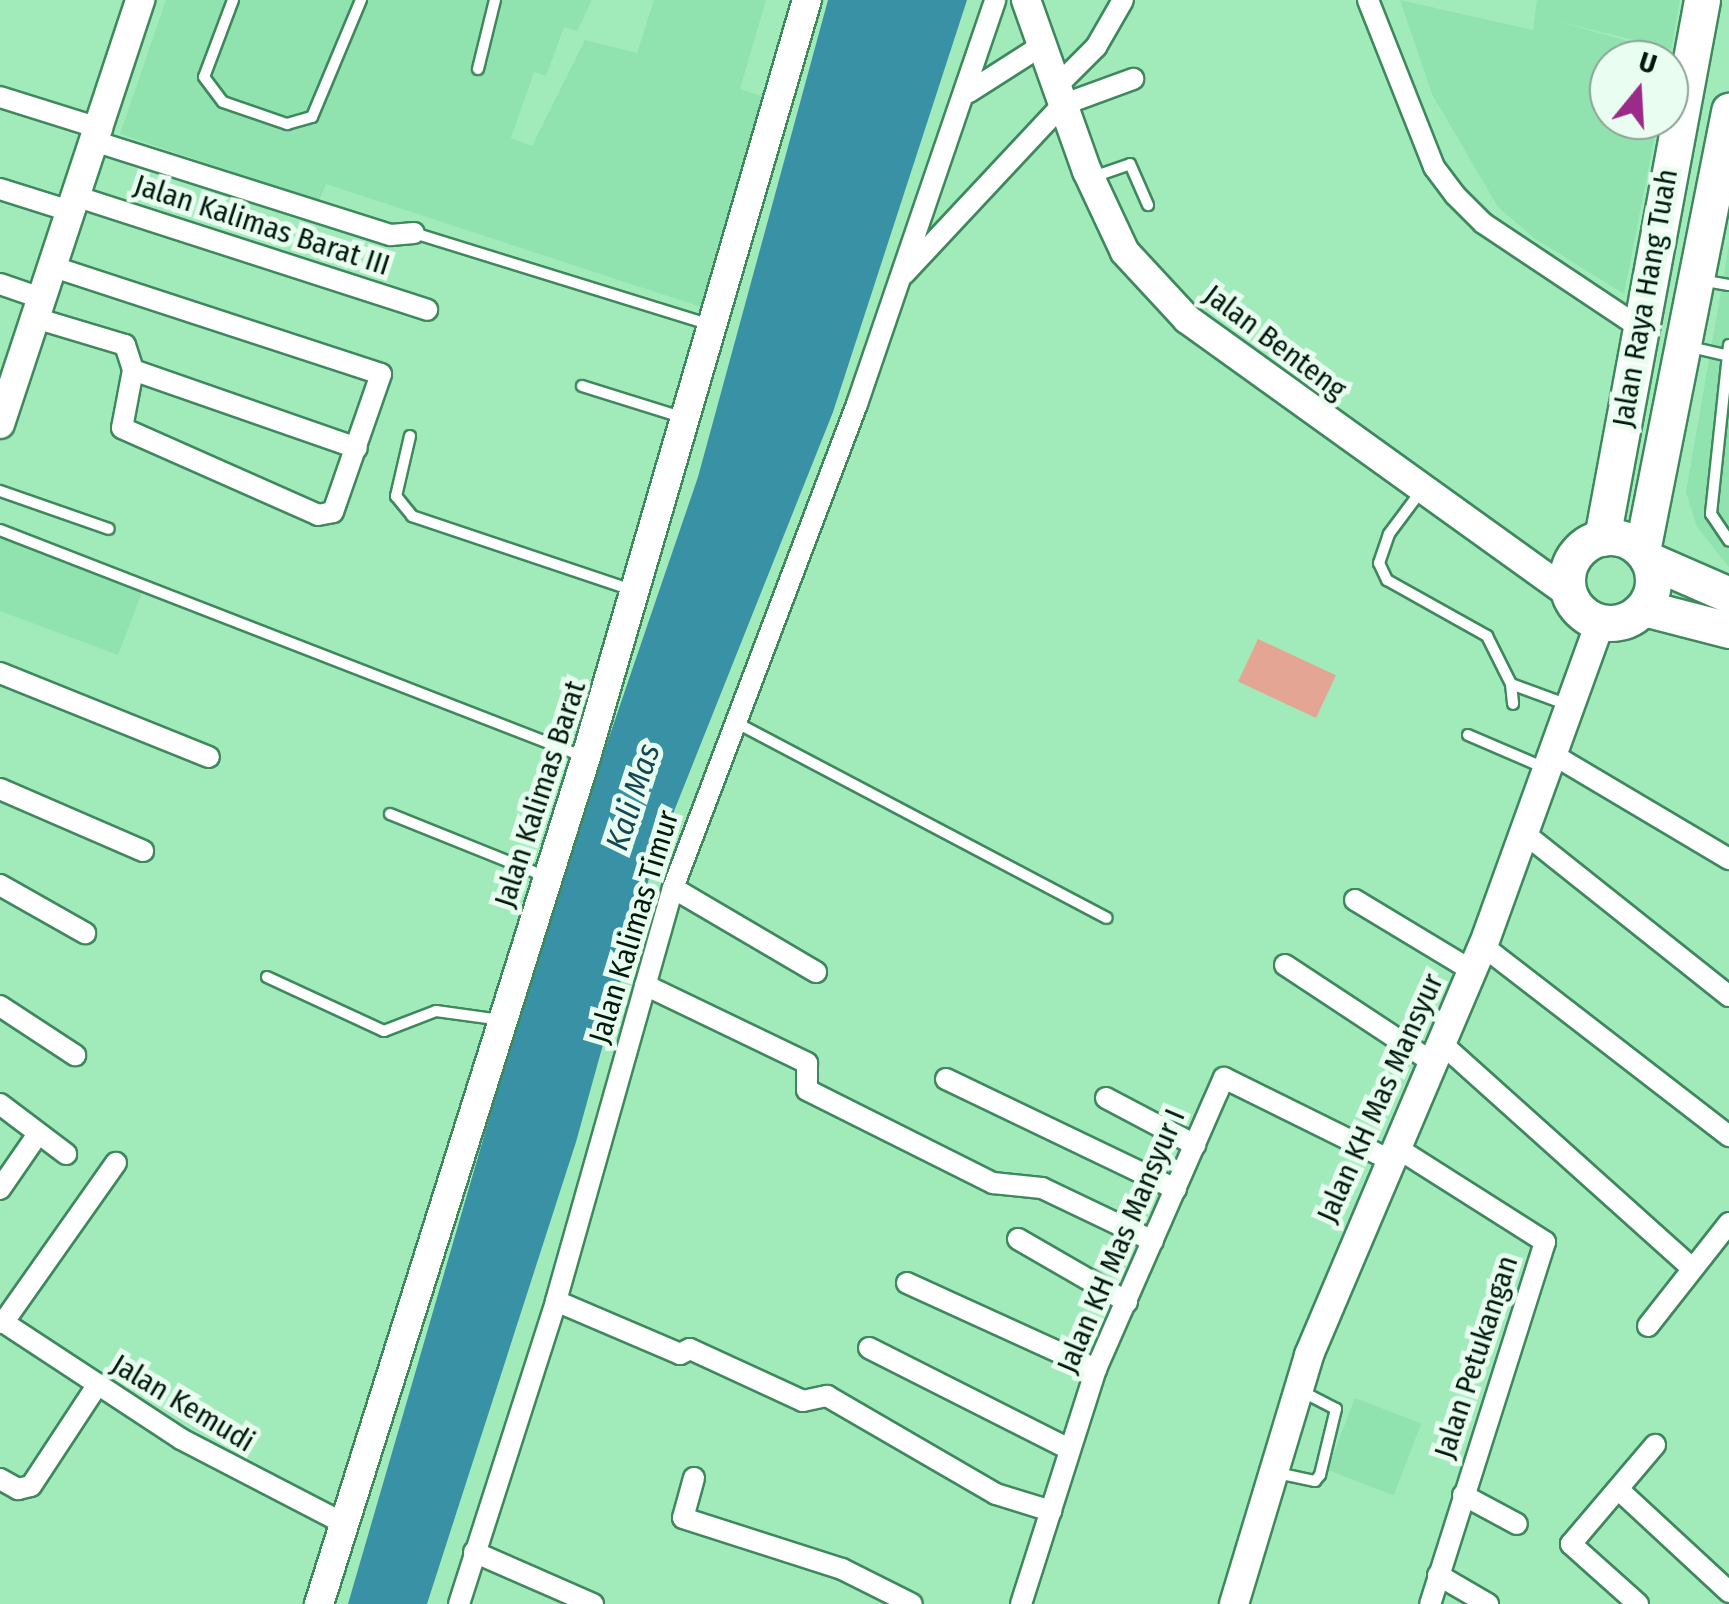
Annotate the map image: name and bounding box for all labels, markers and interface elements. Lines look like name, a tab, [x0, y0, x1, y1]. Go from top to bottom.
north arrow	[1589, 40, 1689, 140]
text: U	[1635, 45, 1661, 81]
street label: Jalan Raya Hang Tuah	[1605, 166, 1685, 430]
street label: Jalan Kalimas Barat III	[130, 167, 394, 283]
street label: Jalan Benteng	[1197, 277, 1353, 407]
street label: Jalan Kalimas Barat	[486, 676, 594, 912]
water label: Kali Mas	[598, 739, 668, 855]
street label: Jalan Kalimas Timur	[581, 806, 687, 1048]
street label: Jalan KH Mas Mansyur	[1309, 968, 1451, 1228]
street label: Jalan KH Mas Mansyur I	[1049, 1104, 1193, 1378]
street label: Jalan Petukangan	[1426, 1251, 1526, 1463]
street label: Jalan Kemudi	[105, 1346, 261, 1460]

